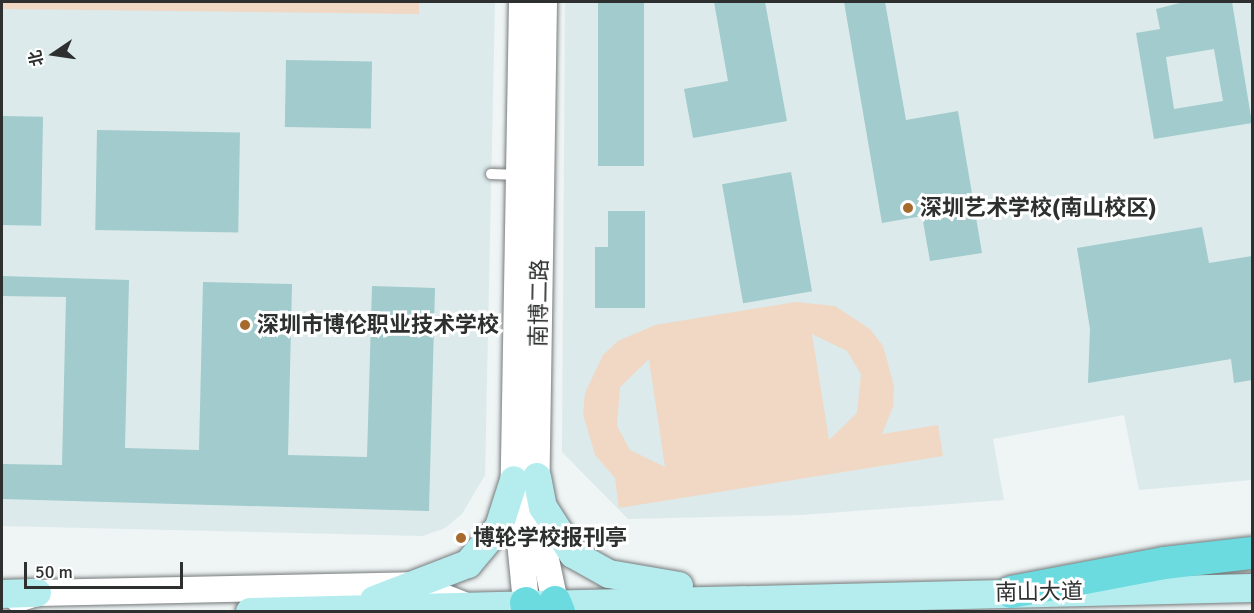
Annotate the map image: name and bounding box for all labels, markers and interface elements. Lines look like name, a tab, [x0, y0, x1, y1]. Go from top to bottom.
north arrow	[24, 24, 84, 84]
text: 北	[25, 48, 48, 68]
place label: 深圳艺术学校(南山校区)	[920, 195, 1156, 221]
marker: 深圳艺术学校(南山校区)	[901, 201, 915, 215]
street label: 南博二路	[525, 259, 553, 347]
place label: 深圳市博伦职业技术学校	[257, 312, 499, 338]
marker: 深圳市博伦职业技术学校	[238, 318, 252, 332]
place label: 博轮学校报刊亭	[473, 525, 627, 551]
marker: 博轮学校报刊亭	[454, 531, 468, 545]
scale bar	[27, 550, 186, 588]
text: 50 m	[35, 561, 73, 583]
street label: 南山大道	[995, 578, 1083, 606]

